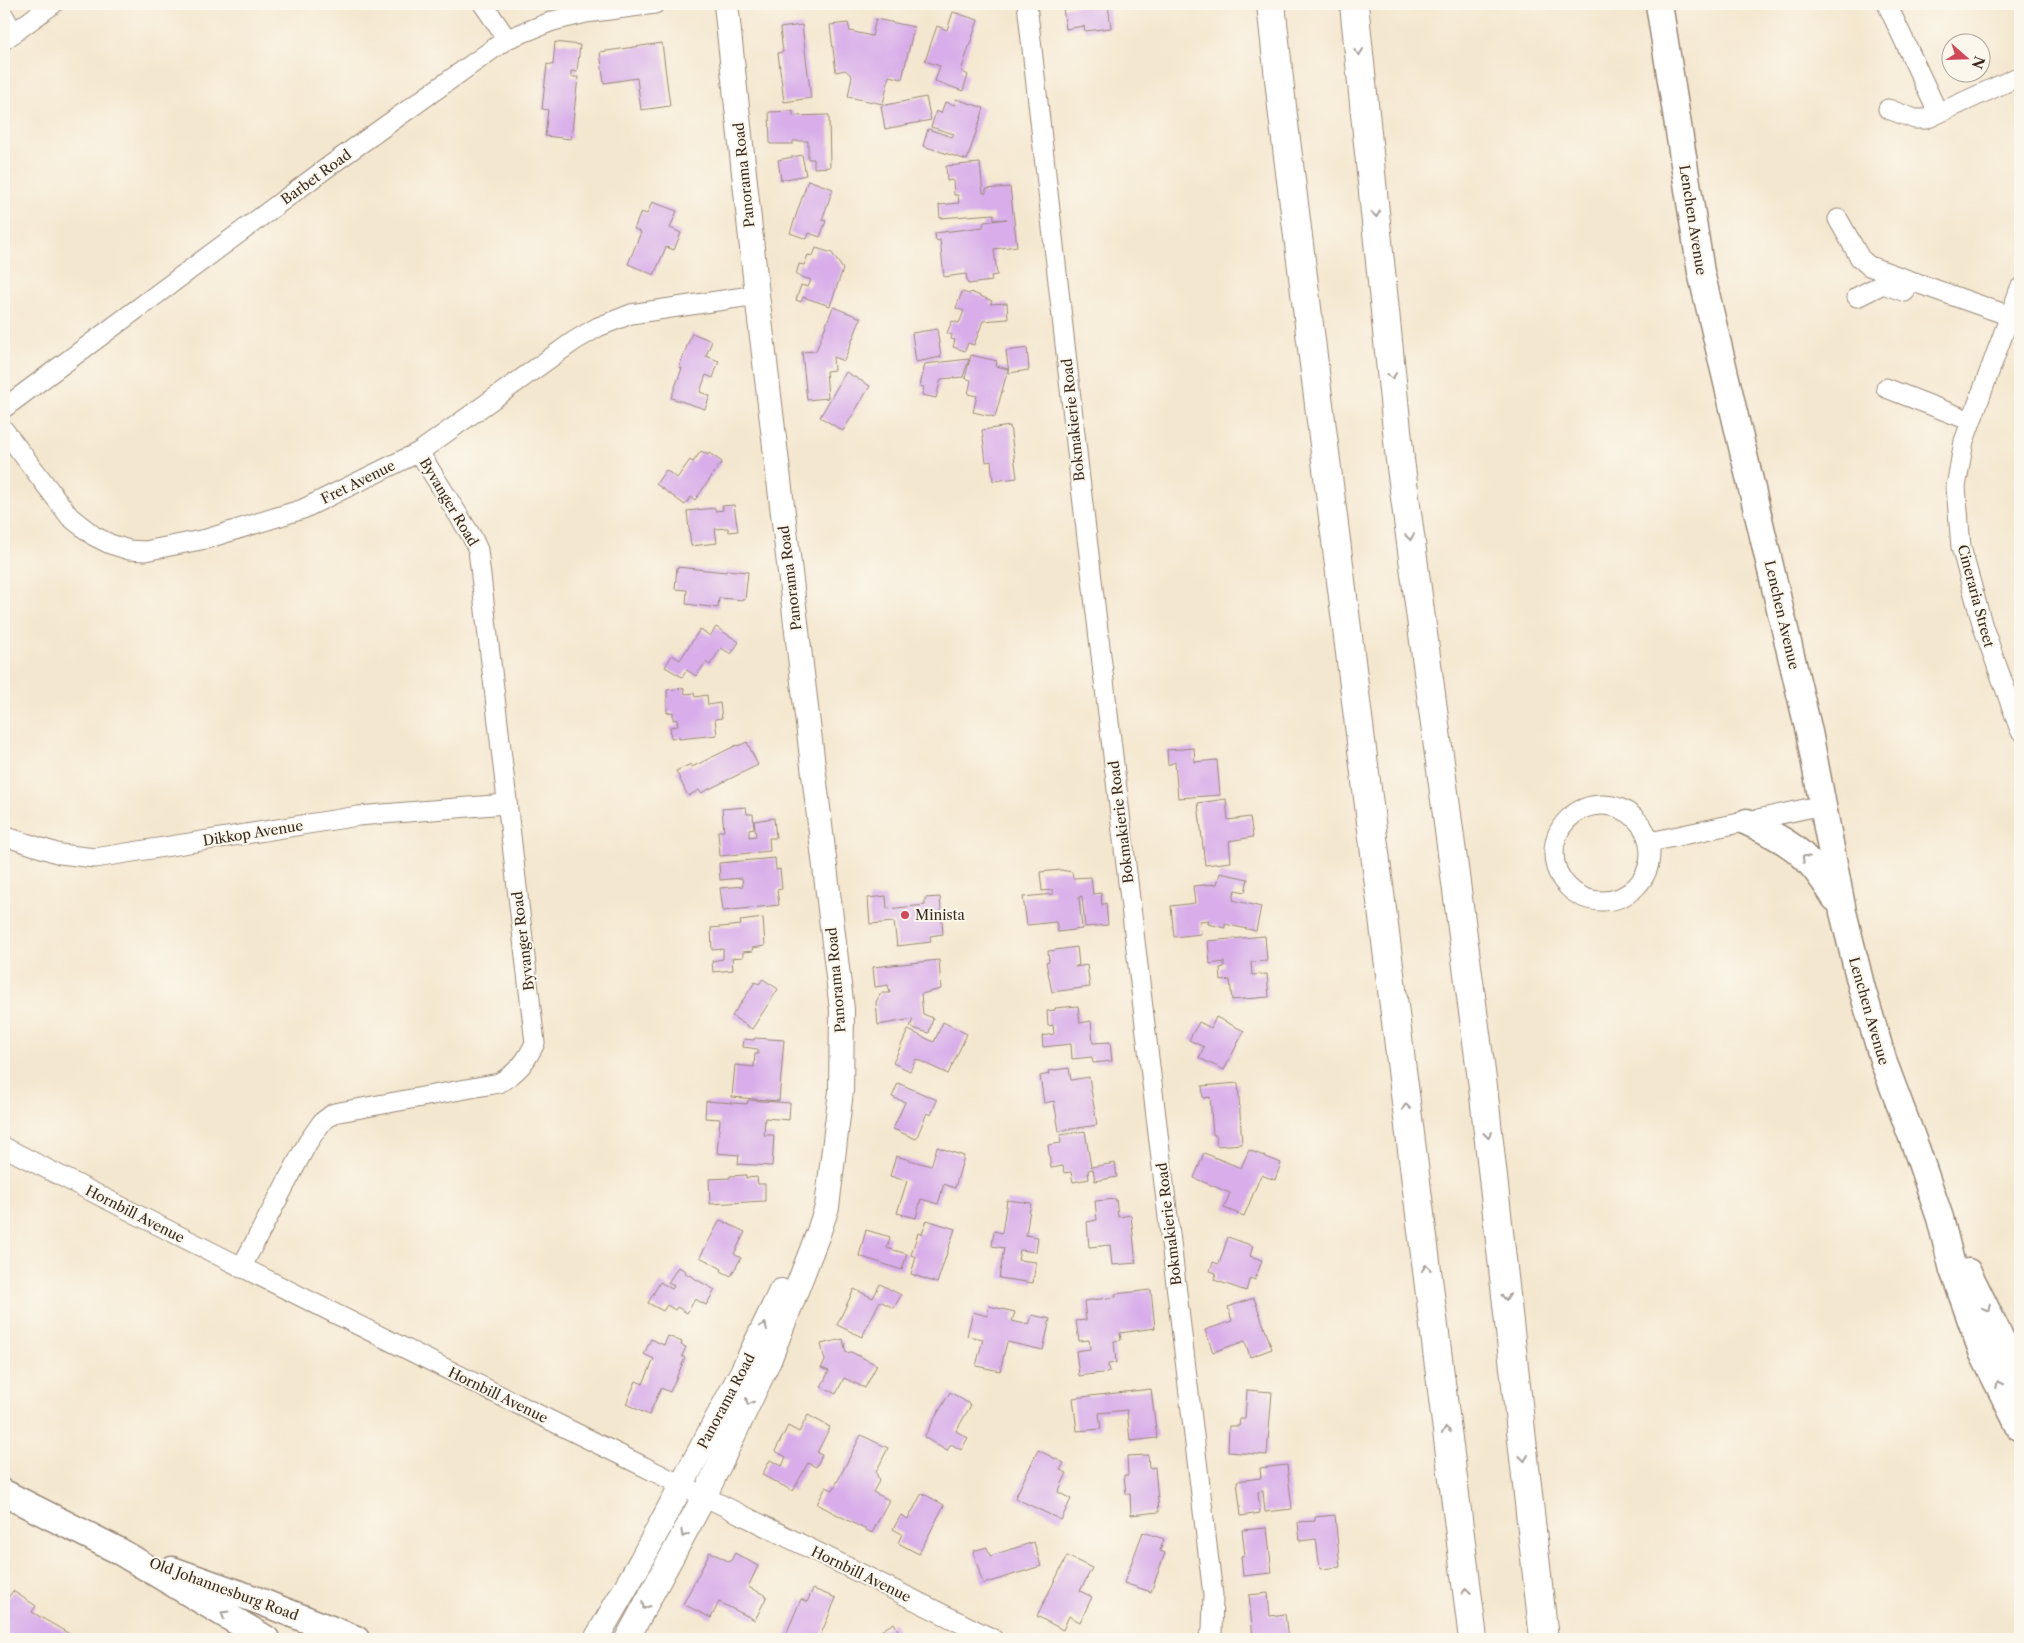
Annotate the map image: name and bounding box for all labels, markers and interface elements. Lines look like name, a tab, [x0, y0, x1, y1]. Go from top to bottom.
north arrow	[1942, 32, 1992, 82]
one-way arrow	[1353, 49, 1364, 57]
text: N	[1968, 54, 1989, 71]
street label: Panorama Road	[729, 121, 758, 228]
street label: Barbet Road	[277, 145, 355, 209]
street label: Lenchen Avenue	[1675, 164, 1711, 277]
one-way arrow	[1370, 210, 1381, 218]
street label: Bokmakierie Road	[1058, 357, 1088, 482]
one-way arrow	[1386, 372, 1397, 380]
street label: Byvanger Road	[416, 455, 483, 550]
street label: Fret Avenue	[318, 456, 398, 508]
street label: Panorama Road	[775, 524, 805, 632]
one-way arrow	[1405, 533, 1415, 541]
street label: Cineraria Street	[1954, 543, 1998, 649]
street label: Lenchen Avenue	[1761, 559, 1803, 671]
street label: Bokmakierie Road	[1104, 759, 1137, 884]
street label: Dikkop Avenue	[202, 816, 305, 850]
one-way arrow	[1802, 854, 1811, 863]
street label: Byvanger Road	[508, 890, 538, 992]
place label: Minista	[915, 906, 965, 924]
marker: Minista	[899, 909, 911, 921]
street label: Panorama Road	[822, 926, 850, 1033]
street label: Lenchen Avenue	[1845, 955, 1893, 1067]
one-way arrow	[1401, 1103, 1412, 1111]
one-way arrow	[1482, 1132, 1493, 1140]
street label: Bokmakierie Road	[1152, 1161, 1185, 1286]
street label: Hornbill Avenue	[82, 1181, 188, 1247]
one-way arrow	[1421, 1264, 1432, 1272]
one-way arrow	[1500, 1293, 1511, 1301]
one-way arrow	[1981, 1303, 1991, 1312]
one-way arrow	[758, 1322, 768, 1331]
street label: Panorama Road	[693, 1350, 759, 1452]
street label: Hornbill Avenue	[445, 1363, 551, 1427]
one-way arrow	[1995, 1381, 2005, 1390]
one-way arrow	[745, 1397, 755, 1406]
one-way arrow	[1441, 1425, 1452, 1433]
one-way arrow	[1518, 1455, 1529, 1463]
one-way arrow	[680, 1529, 690, 1538]
street label: Hornbill Avenue	[808, 1542, 914, 1606]
street label: Old Johannesburg Road	[147, 1554, 302, 1625]
one-way arrow	[1462, 1587, 1472, 1595]
one-way arrow	[641, 1601, 651, 1610]
one-way arrow	[221, 1611, 230, 1621]

